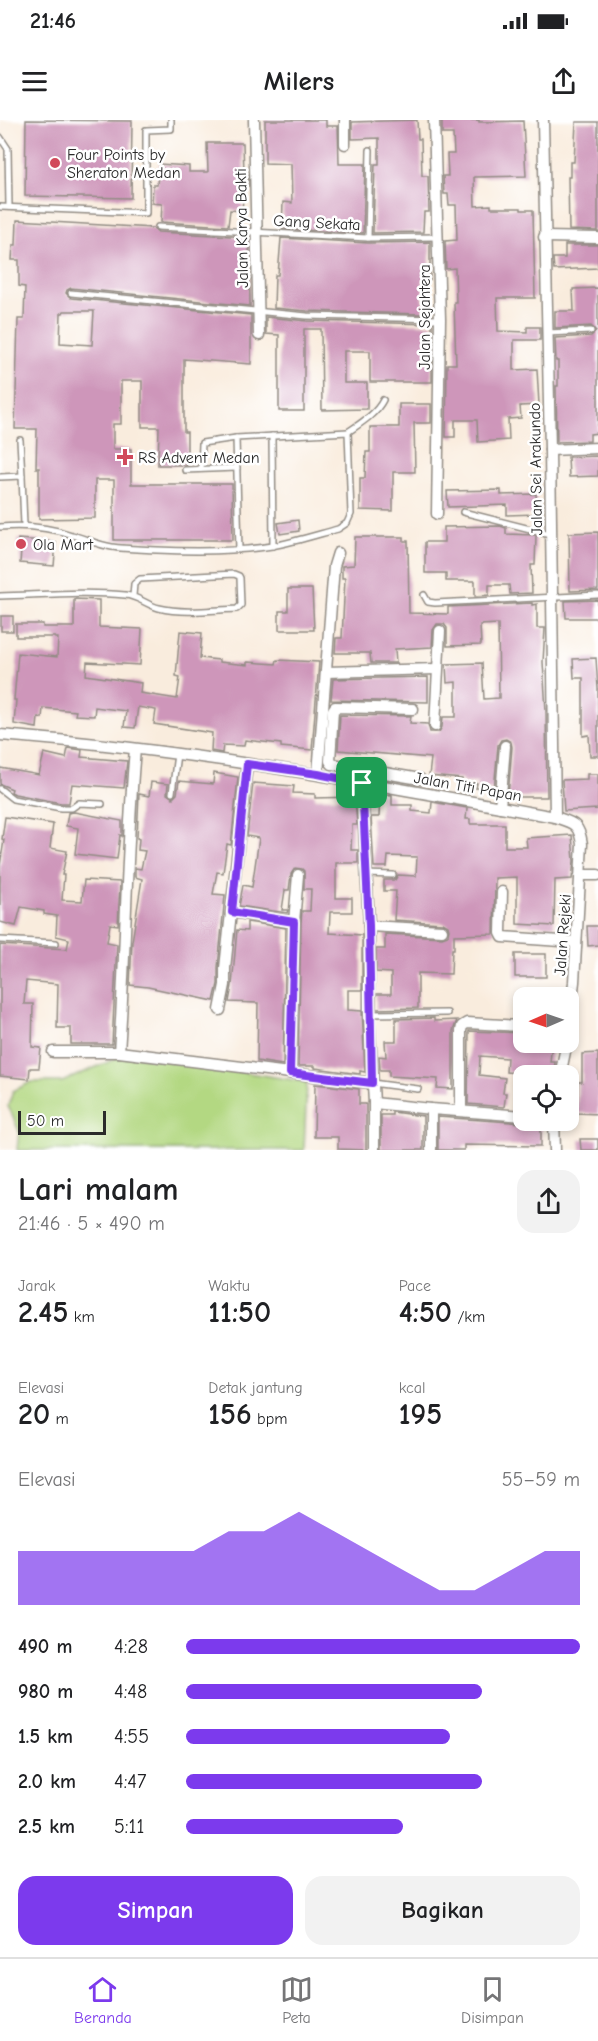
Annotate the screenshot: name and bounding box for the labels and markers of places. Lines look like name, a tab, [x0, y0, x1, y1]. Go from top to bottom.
place label: Four Points by Sheraton Medan	[67, 146, 181, 182]
marker: Four Points by Sheraton Medan	[48, 156, 62, 170]
marker: RS Advent Medan	[116, 448, 134, 466]
place label: RS Advent Medan	[138, 449, 260, 467]
place label: Ola Mart	[33, 536, 93, 554]
marker: Ola Mart	[14, 537, 28, 551]
pin	[336, 757, 387, 808]

